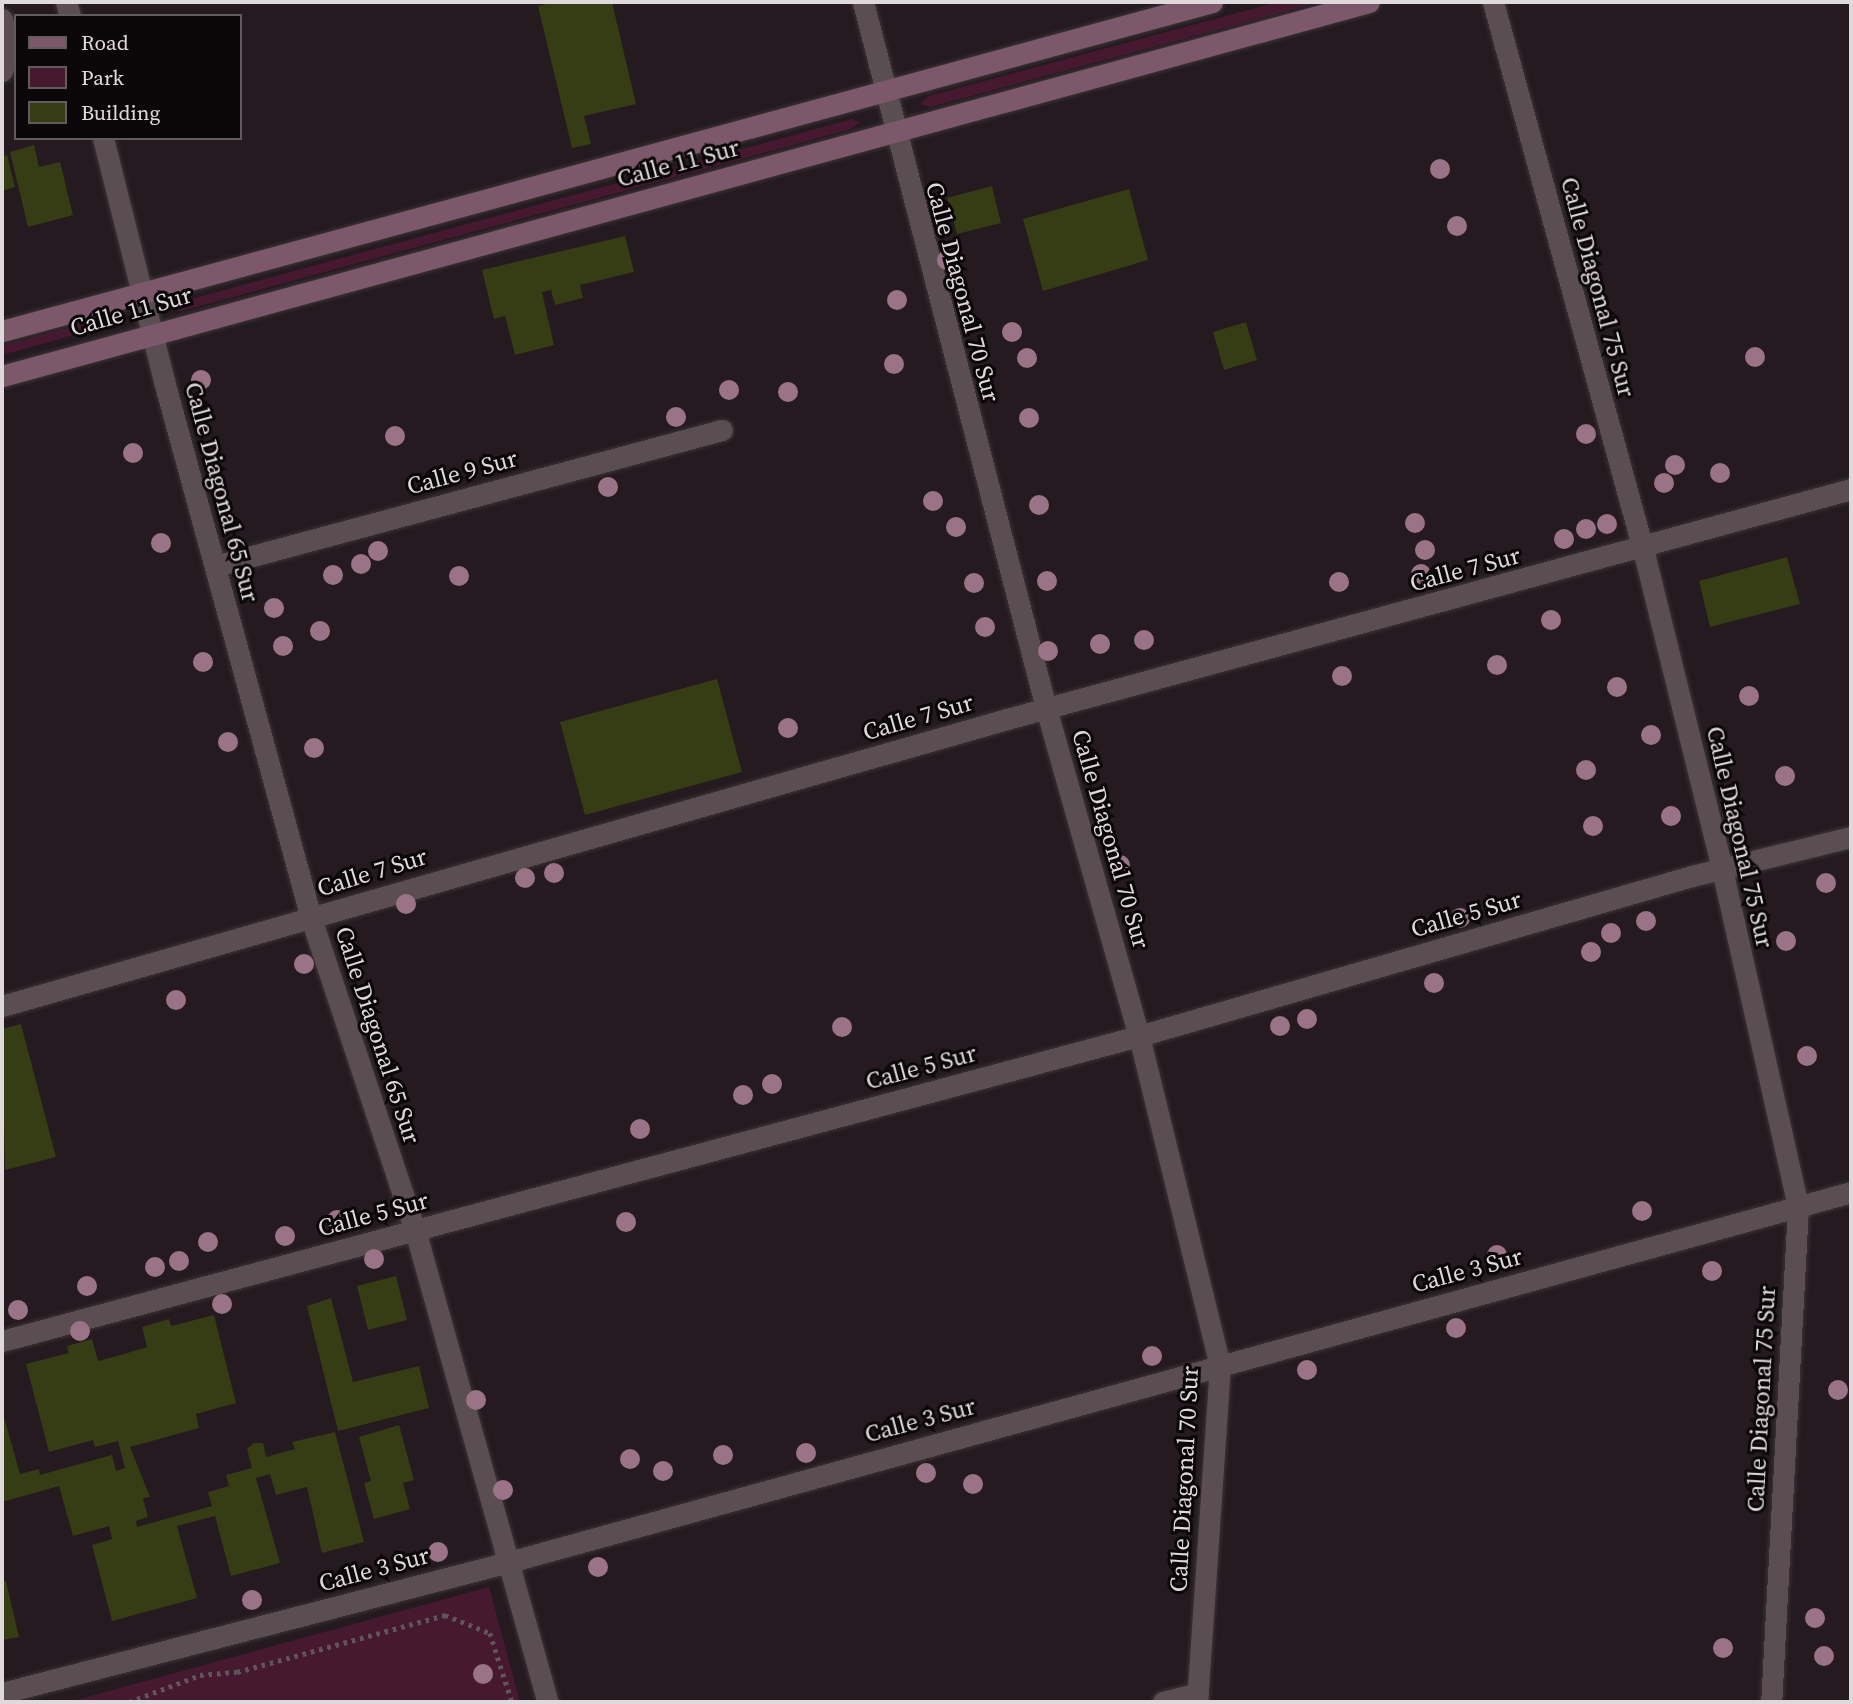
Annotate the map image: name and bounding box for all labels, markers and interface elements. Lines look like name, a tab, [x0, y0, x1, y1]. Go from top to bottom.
legend	[14, 14, 242, 140]
text: Road	[81, 28, 129, 57]
text: Park	[81, 63, 124, 92]
text: Building	[81, 98, 160, 127]
street label: Calle 11 Sur	[614, 133, 742, 193]
street label: Calle Diagonal 75 Sur	[1555, 174, 1641, 400]
street label: Calle Diagonal 70 Sur	[920, 179, 1006, 405]
street label: Calle 11 Sur	[67, 280, 195, 342]
street label: Calle Diagonal 65 Sur	[179, 379, 265, 605]
street label: Calle 9 Sur	[404, 443, 520, 501]
street label: Calle 7 Sur	[1407, 540, 1523, 598]
street label: Calle 7 Sur	[860, 688, 976, 746]
street label: Calle Diagonal 75 Sur	[1701, 724, 1779, 950]
street label: Calle Diagonal 70 Sur	[1066, 726, 1156, 952]
street label: Calle 7 Sur	[314, 842, 430, 902]
street label: Calle 5 Sur	[1408, 885, 1524, 943]
street label: Calle Diagonal 65 Sur	[329, 923, 427, 1147]
street label: Calle 5 Sur	[863, 1038, 979, 1096]
street label: Calle 5 Sur	[315, 1185, 431, 1243]
street label: Calle 3 Sur	[1409, 1241, 1525, 1299]
street label: Calle Diagonal 75 Sur	[1741, 1285, 1781, 1513]
street label: Calle Diagonal 70 Sur	[1164, 1365, 1204, 1593]
street label: Calle 3 Sur	[862, 1391, 978, 1449]
street label: Calle 3 Sur	[316, 1540, 432, 1598]

